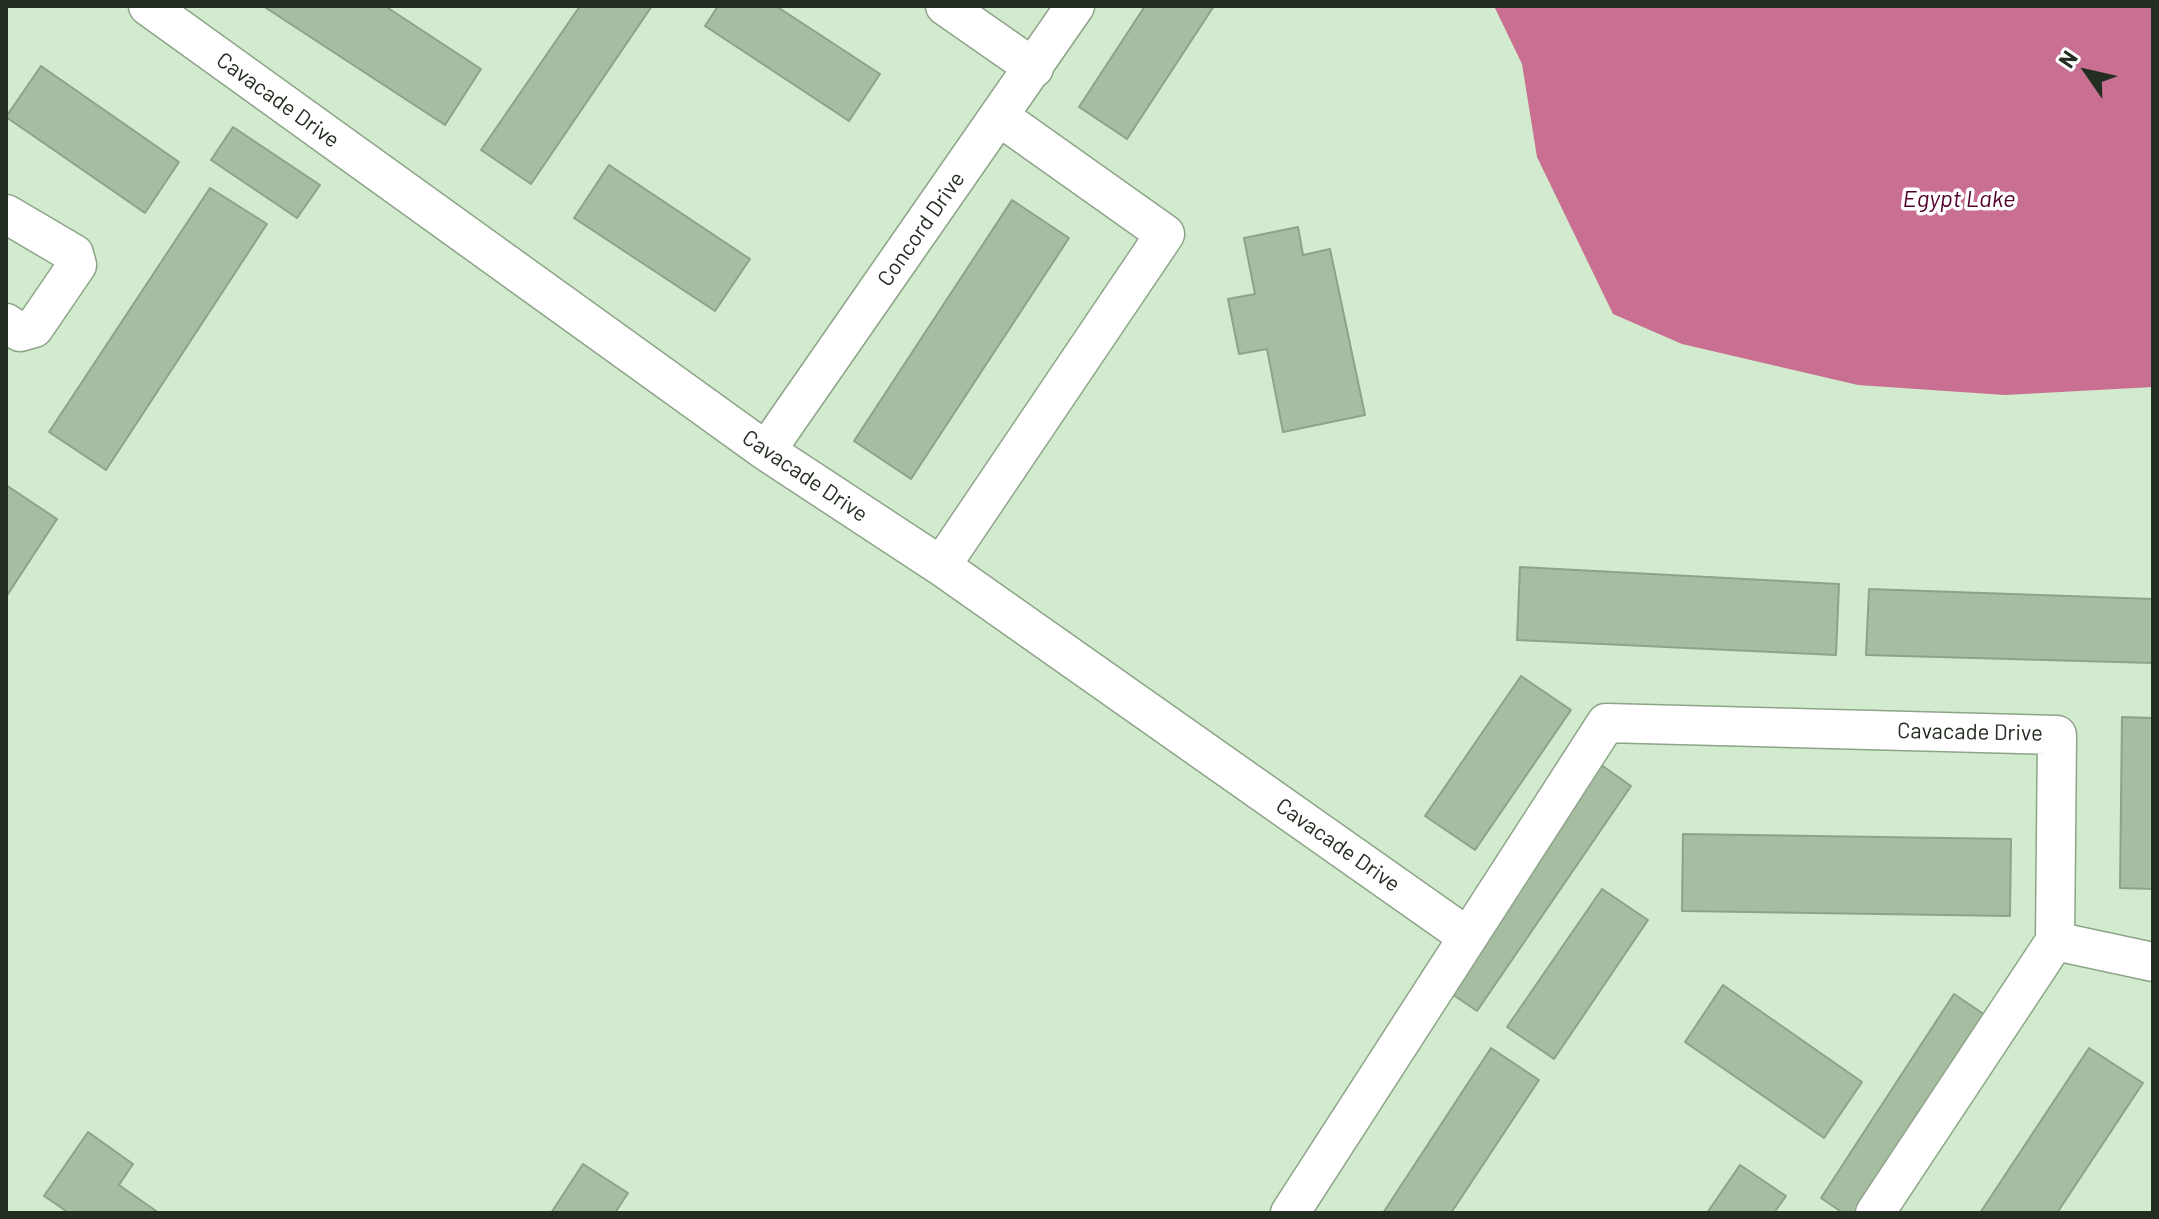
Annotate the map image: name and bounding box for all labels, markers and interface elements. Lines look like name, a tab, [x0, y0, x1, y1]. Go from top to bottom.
north arrow	[2047, 32, 2127, 112]
text: N	[2052, 45, 2082, 72]
street label: Cavacade Drive	[211, 47, 345, 153]
street label: Concord Drive	[872, 167, 970, 291]
water label: Egypt Lake	[1903, 185, 2015, 213]
street label: Cavacade Drive	[737, 424, 873, 528]
street label: Cavacade Drive	[1897, 718, 2043, 746]
street label: Cavacade Drive	[1271, 792, 1405, 898]

